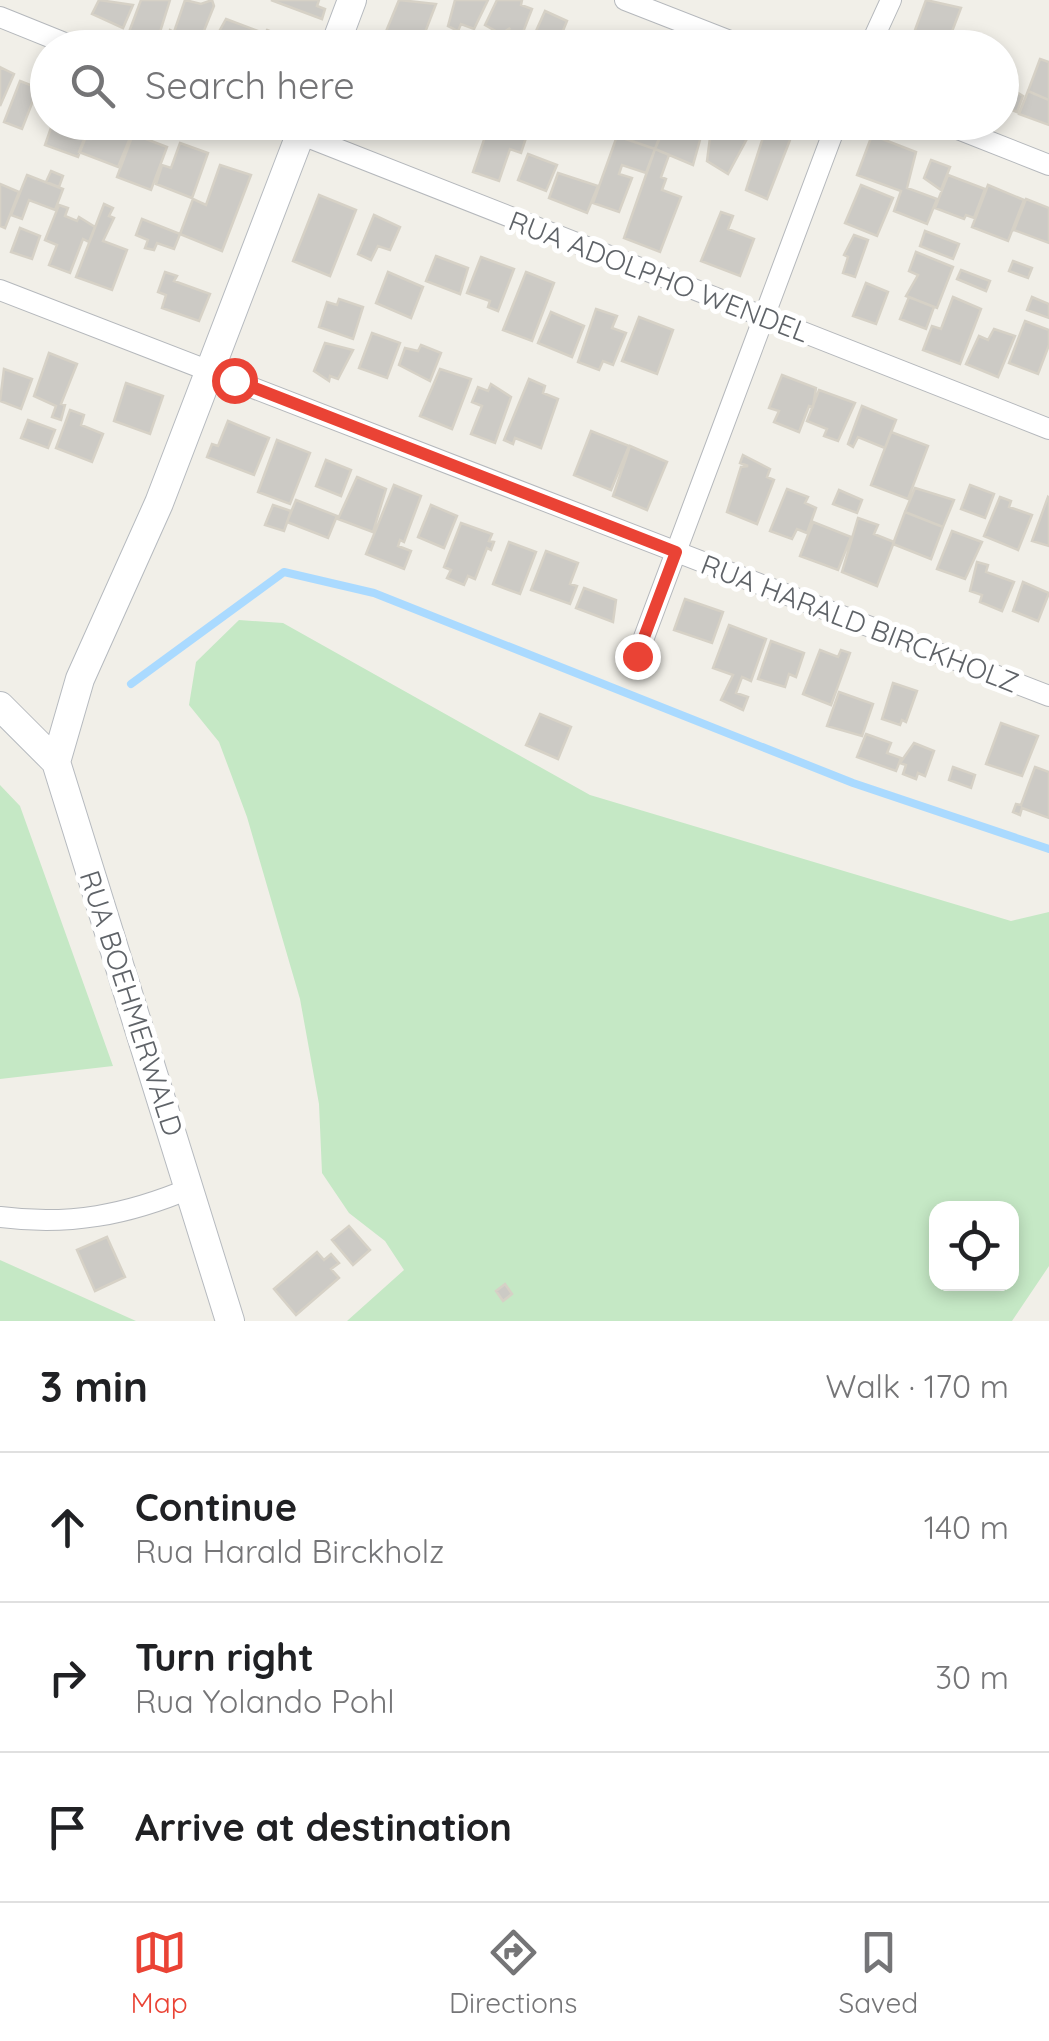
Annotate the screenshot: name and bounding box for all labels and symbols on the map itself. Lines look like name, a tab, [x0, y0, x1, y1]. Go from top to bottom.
street label: RUA ADOLPHO WENDEL	[504, 203, 814, 350]
route start	[212, 358, 258, 404]
street label: RUA HARALD BIRCKHOLZ	[696, 546, 1024, 700]
route end	[615, 634, 661, 680]
street label: RUA BOEHMERWALD	[73, 866, 191, 1140]

